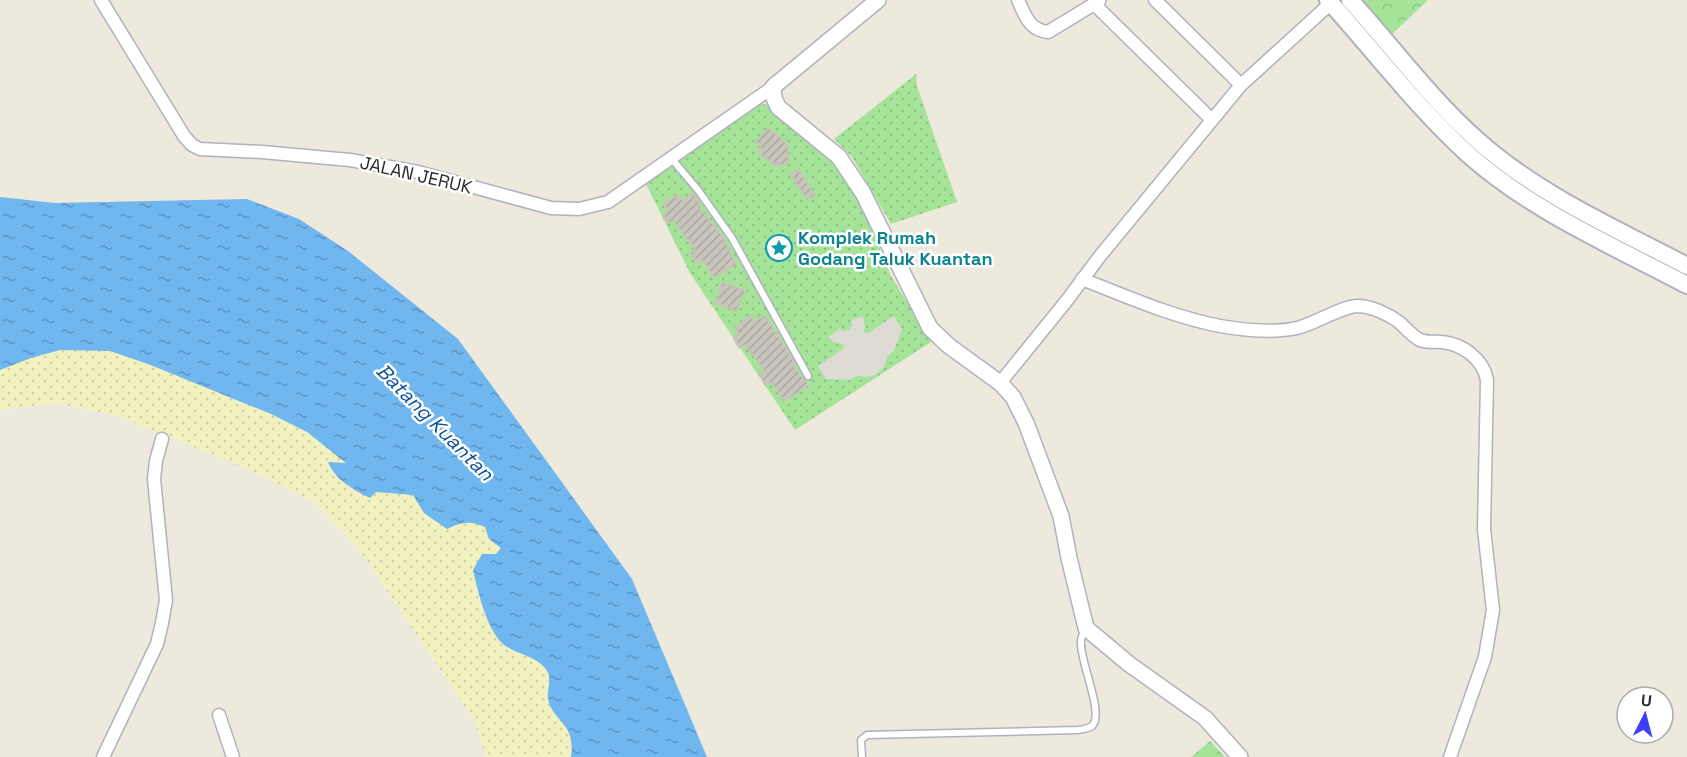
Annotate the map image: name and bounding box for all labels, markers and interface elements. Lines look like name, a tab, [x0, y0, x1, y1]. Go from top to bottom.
street label: JALAN JERUK	[358, 150, 474, 199]
place label: Komplek Rumah Godang Taluk Kuantan	[798, 226, 993, 270]
place icon: Komplek Rumah Godang Taluk Kuantan	[764, 233, 794, 263]
water label: Batang Kuantan	[371, 358, 500, 487]
north arrow	[1615, 685, 1675, 745]
text: U	[1640, 690, 1653, 712]

